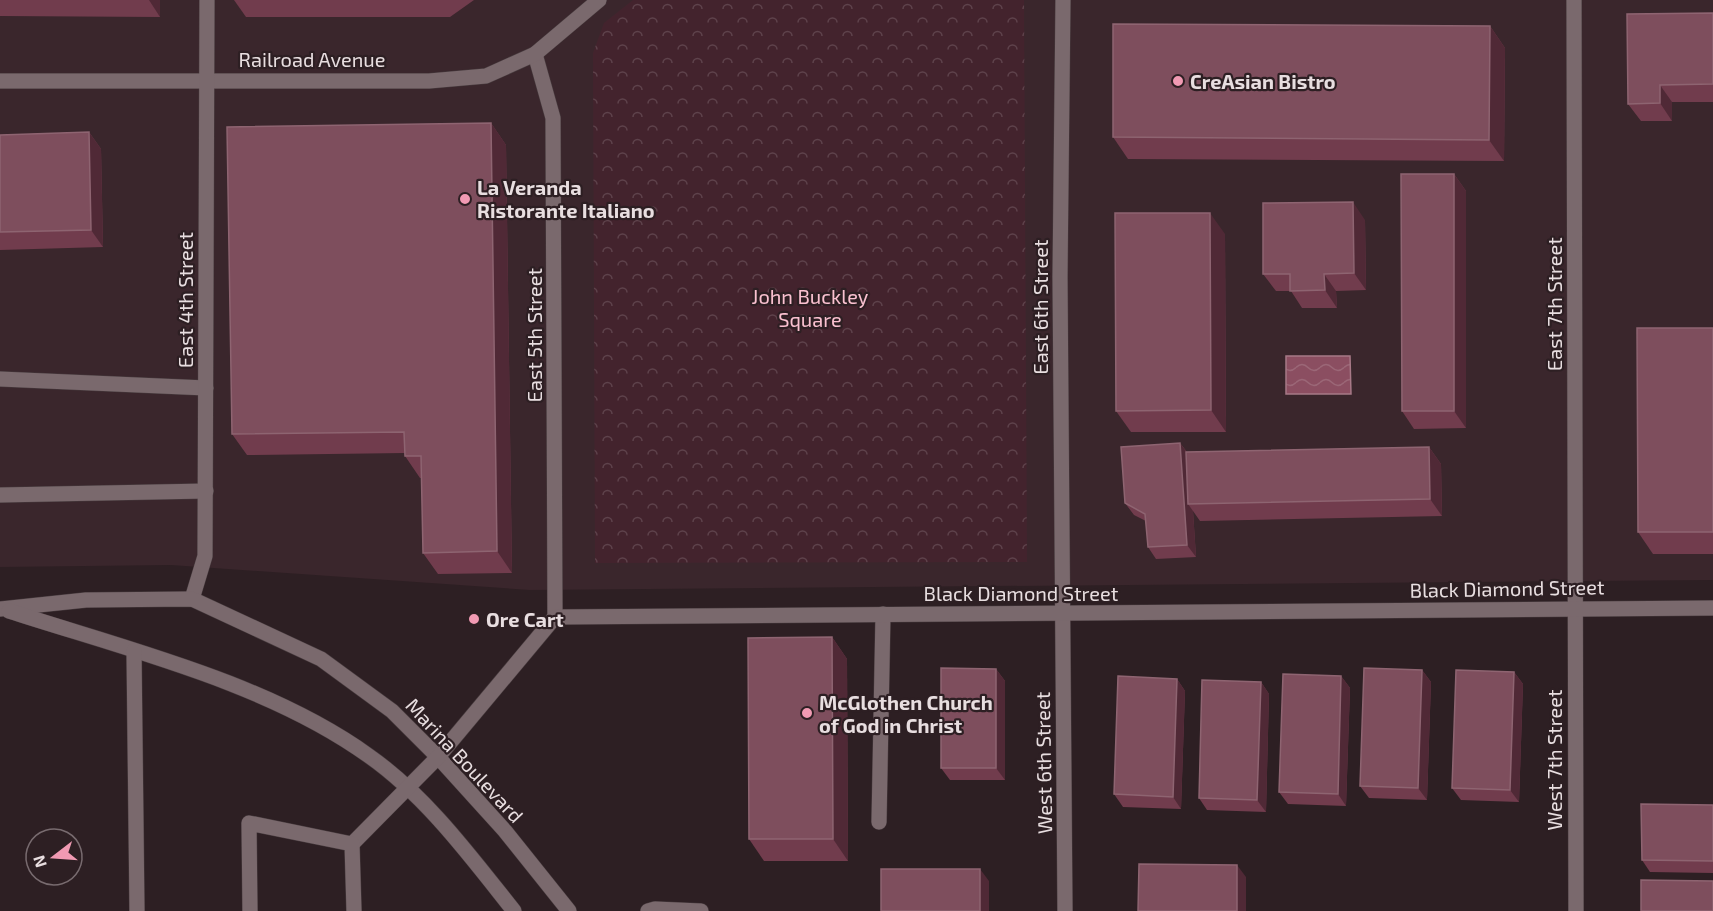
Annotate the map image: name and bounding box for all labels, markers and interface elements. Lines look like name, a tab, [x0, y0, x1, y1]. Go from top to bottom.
street label: Railroad Avenue	[239, 47, 385, 71]
place label: CreAsian Bistro	[1190, 69, 1336, 93]
marker: CreAsian Bistro	[1171, 74, 1185, 88]
place label: La Veranda Ristorante Italiano	[477, 175, 655, 222]
marker: La Veranda Ristorante Italiano	[458, 192, 472, 206]
street label: East 4th Street	[173, 232, 197, 368]
street label: East 7th Street	[1542, 237, 1566, 371]
street label: East 6th Street	[1028, 239, 1052, 375]
street label: East 5th Street	[522, 267, 546, 402]
park label: John Buckley Square	[752, 284, 869, 331]
street label: Black Diamond Street	[1409, 574, 1605, 602]
street label: Black Diamond Street	[924, 581, 1119, 605]
place label: Ore Cart	[486, 607, 564, 631]
marker: Ore Cart	[467, 612, 481, 626]
street label: West 7th Street	[1542, 689, 1566, 831]
place label: McGlothen Church of God in Christ	[819, 690, 993, 737]
street label: West 6th Street	[1030, 691, 1056, 834]
street label: Marina Boulevard	[401, 693, 529, 827]
marker: McGlothen Church of God in Christ	[800, 706, 814, 720]
north arrow	[24, 827, 84, 887]
text: N	[28, 853, 50, 870]

